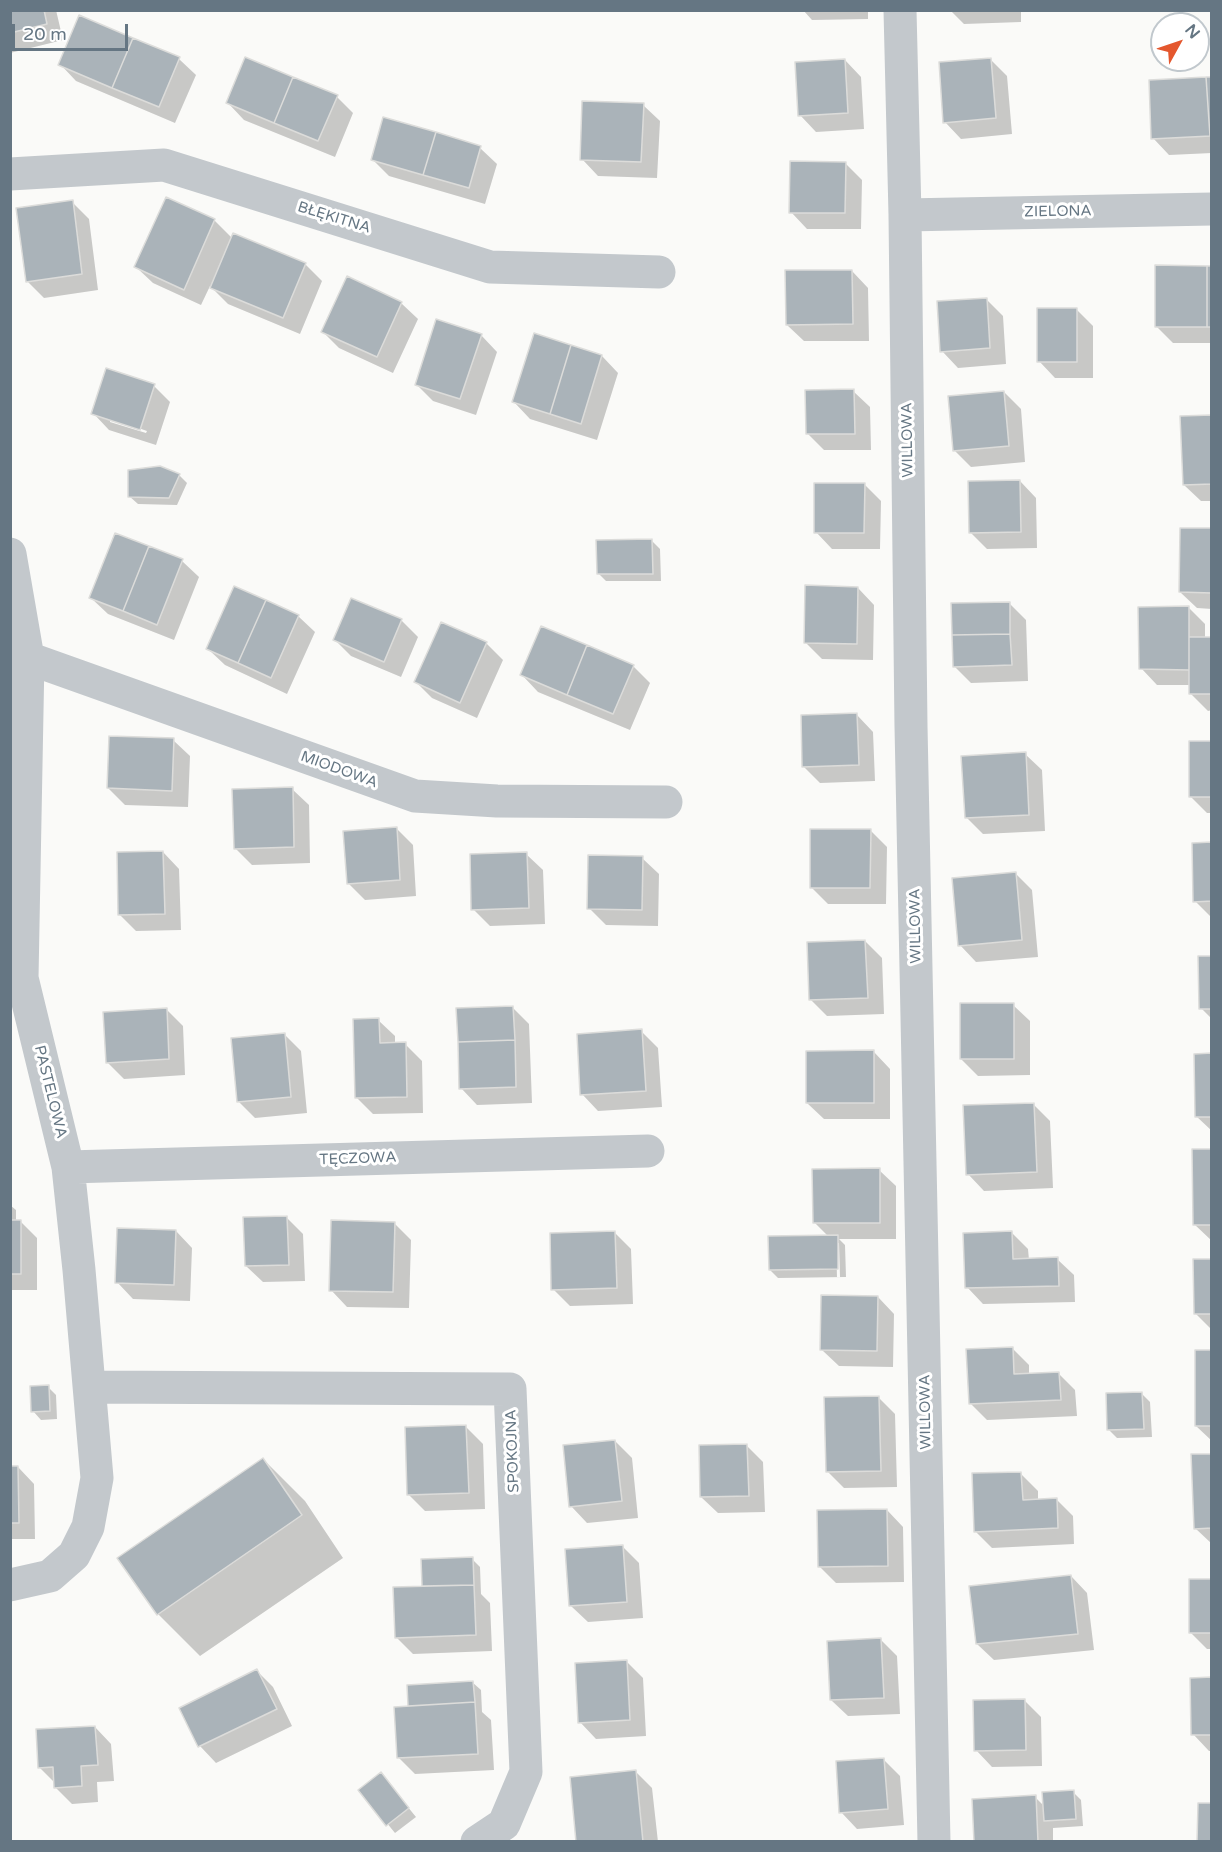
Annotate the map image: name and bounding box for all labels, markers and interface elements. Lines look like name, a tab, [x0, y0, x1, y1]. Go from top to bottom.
scale bar	[15, 12, 130, 50]
north arrow	[1150, 12, 1210, 72]
text: N	[1180, 20, 1204, 43]
text: 20 m	[23, 23, 67, 45]
street label: BŁĘKITNA	[295, 198, 373, 238]
street label: ZIELONA	[1024, 202, 1092, 222]
street label: WILLOWA	[898, 402, 918, 478]
street label: MIODOWA	[298, 748, 380, 792]
street label: WILLOWA	[906, 888, 926, 964]
street label: PASTELOWA	[30, 1044, 70, 1140]
street label: TĘCZOWA	[319, 1149, 397, 1169]
street label: WILLOWA	[916, 1374, 936, 1450]
street label: SPOKOJNA	[503, 1409, 523, 1493]

